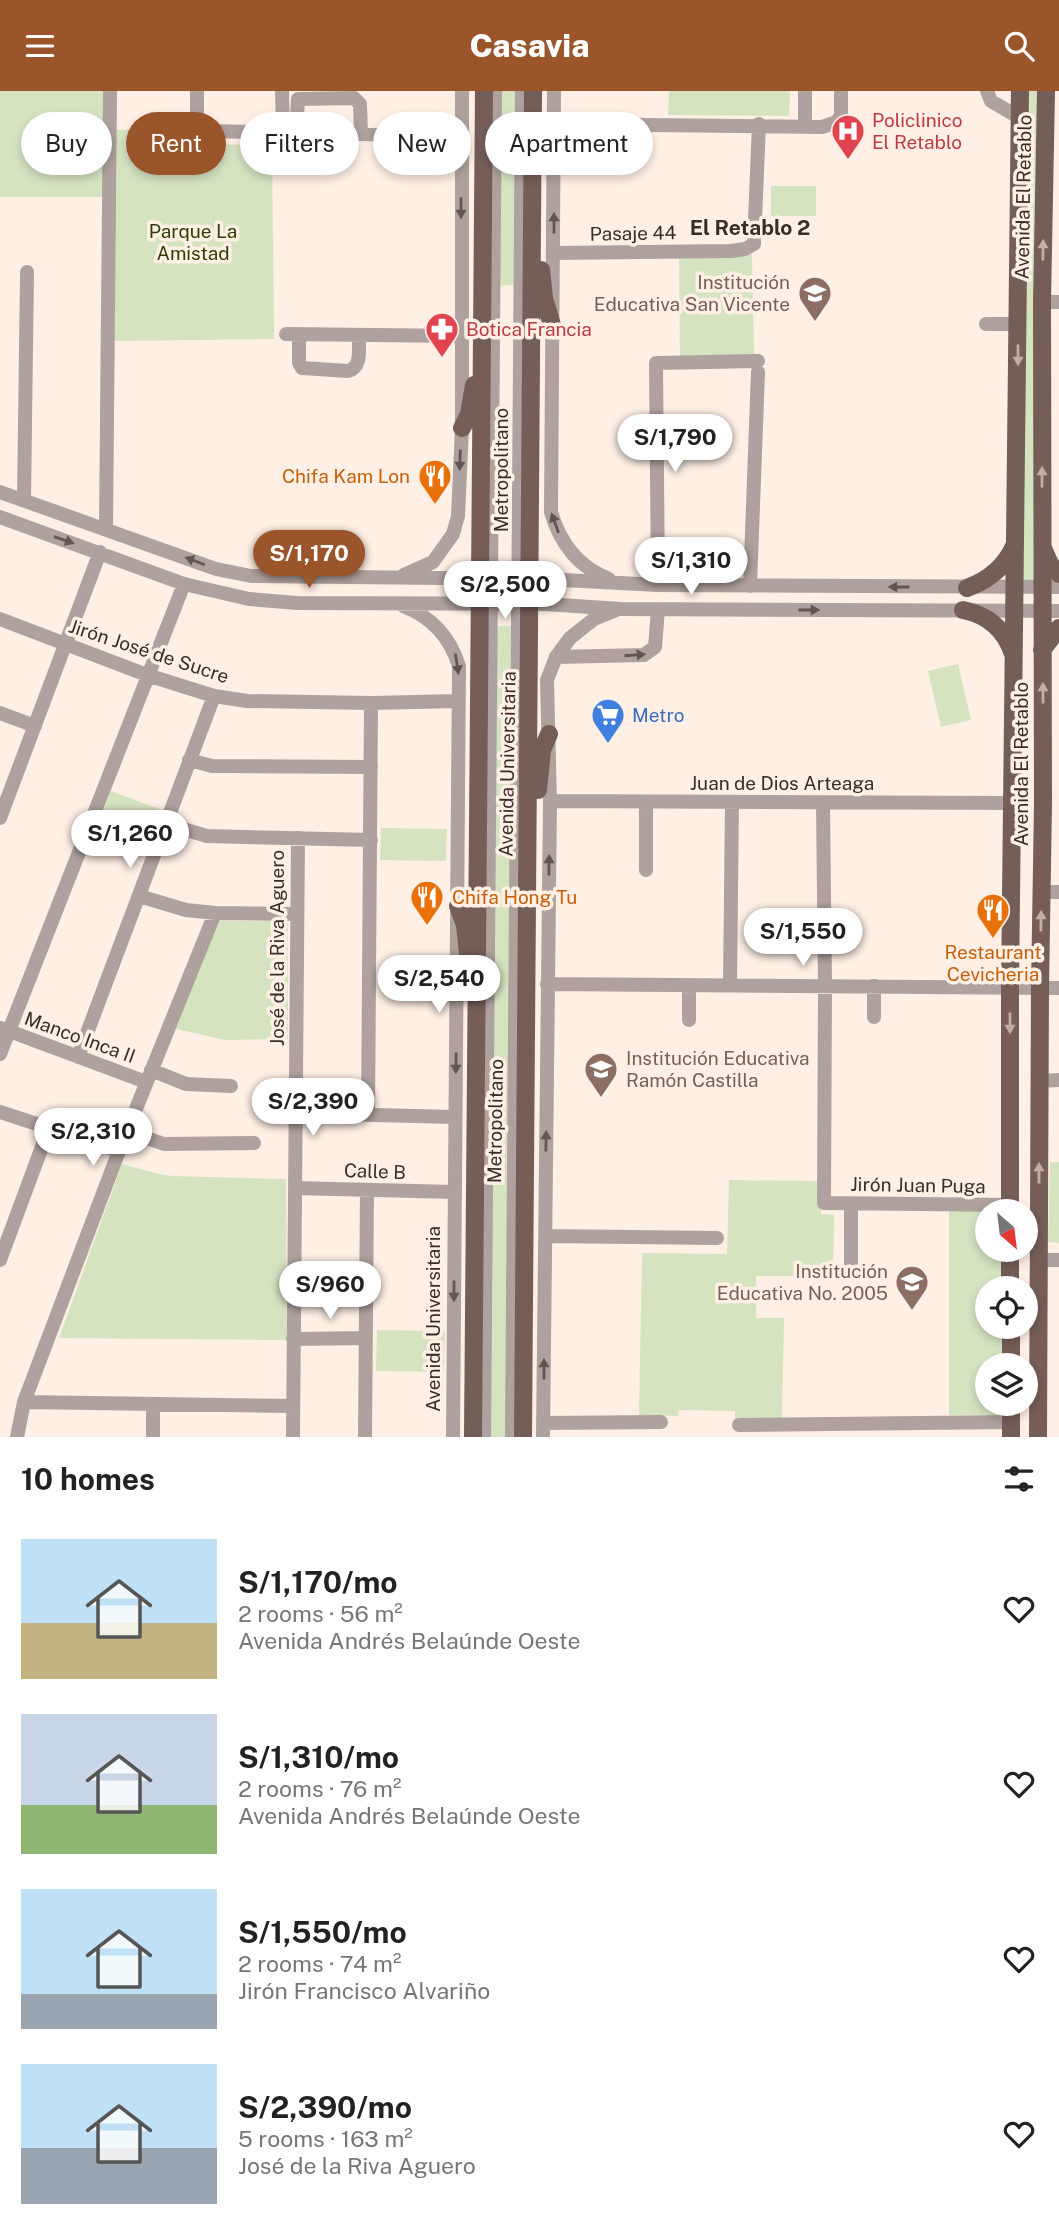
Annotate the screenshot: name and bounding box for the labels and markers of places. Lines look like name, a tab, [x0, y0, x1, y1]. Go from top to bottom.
place label: Policlinico El Retablo	[872, 109, 962, 153]
hospital icon: Policlinico El Retablo	[829, 112, 867, 161]
place label: Institución Educativa San Vicente	[594, 271, 790, 315]
school or university icon: Institución Educativa San Vicente	[796, 274, 834, 323]
pharmacy icon: Botica Francia	[423, 310, 461, 359]
place label: Botica Francia	[466, 318, 592, 340]
pin: S/1,790	[610, 415, 740, 474]
restaurant icon: Chifa Kam Lon	[416, 457, 454, 506]
place label: Chifa Kam Lon	[282, 465, 410, 487]
pin: S/1,170	[244, 531, 374, 590]
pin: S/1,310	[626, 538, 756, 597]
pin: S/2,500	[440, 561, 570, 621]
supermarket icon: Metro	[589, 696, 627, 745]
place label: Metro	[632, 704, 684, 726]
pin: S/1,260	[65, 811, 195, 870]
restaurant icon: Chifa Hong Tu	[408, 878, 446, 927]
place label: Chifa Hong Tu	[452, 886, 577, 908]
restaurant icon: Restaurant Cevicheria	[974, 891, 1012, 940]
pin: S/1,550	[738, 909, 868, 968]
place label: Restaurant Cevicheria	[944, 941, 1042, 985]
pin: S/2,540	[374, 955, 504, 1015]
place label: Institución Educativa Ramón Castilla	[626, 1047, 810, 1091]
school or university icon: Institución Educativa Ramón Castilla	[582, 1050, 620, 1099]
pin: S/2,390	[248, 1079, 378, 1138]
pin: S/2,310	[28, 1109, 158, 1168]
place label: Institución Educativa No. 2005	[717, 1260, 888, 1304]
pin: S/960	[281, 1261, 379, 1321]
school or university icon: Institución Educativa No. 2005	[893, 1263, 931, 1312]

